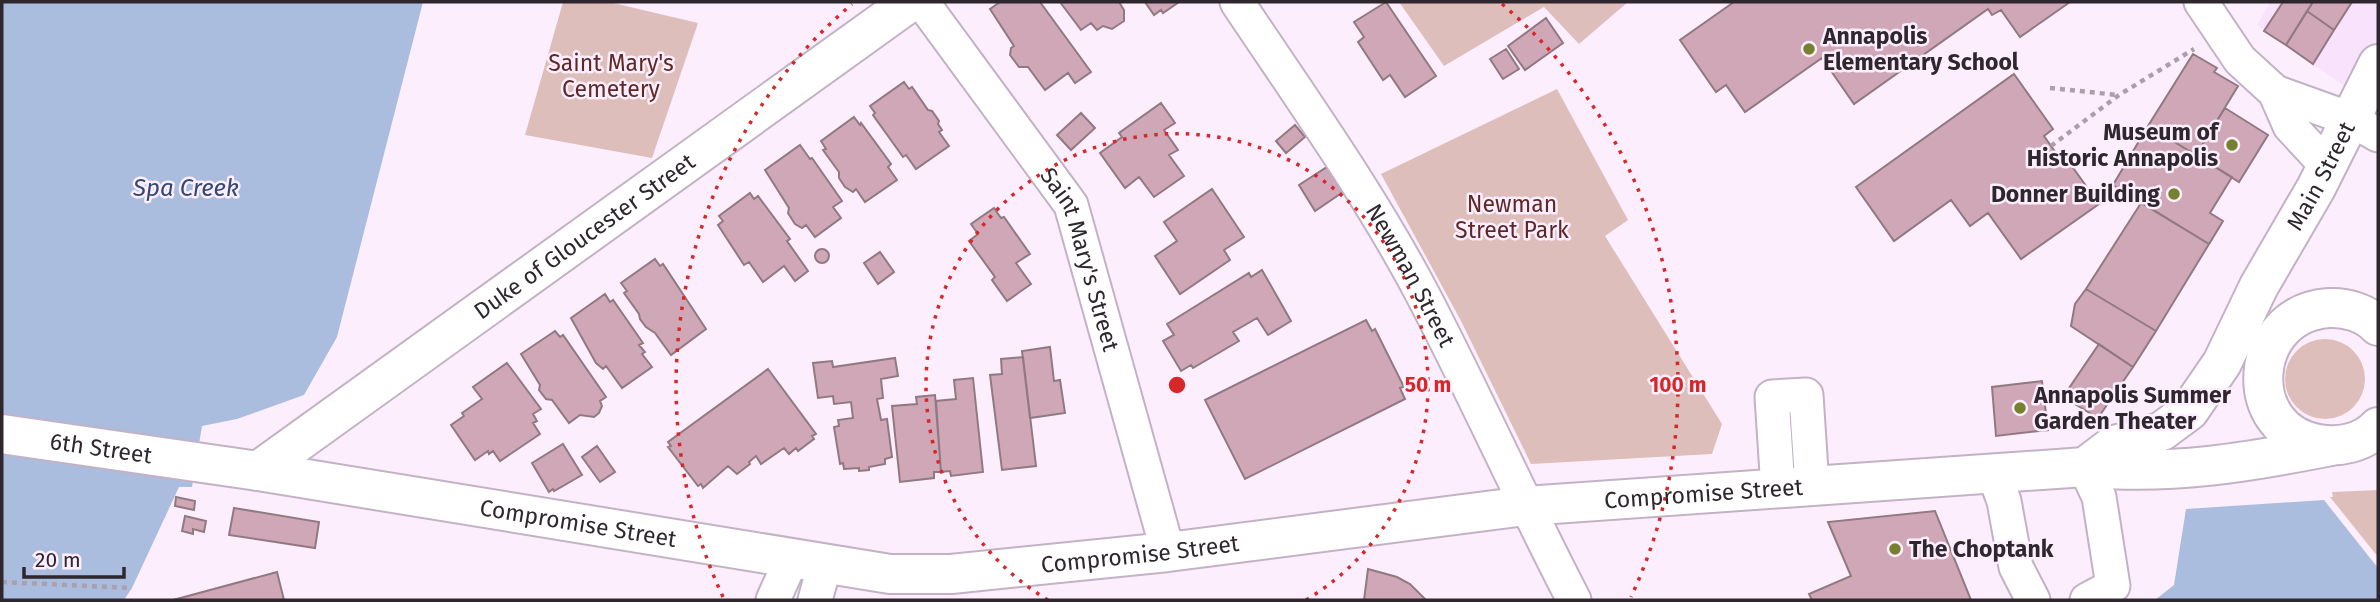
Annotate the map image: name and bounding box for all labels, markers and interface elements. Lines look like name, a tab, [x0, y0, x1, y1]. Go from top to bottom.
place label: Annapolis Elementary School	[1822, 22, 2019, 76]
marker: Annapolis Elementary School	[1801, 41, 1817, 57]
park label: Saint Mary's Cemetery	[548, 49, 674, 103]
street label: Main Street	[2280, 116, 2361, 235]
place label: Museum of Historic Annapolis	[2027, 118, 2220, 172]
marker: Museum of Historic Annapolis	[2224, 137, 2240, 153]
street label: Duke of Gloucester Street	[468, 147, 701, 325]
street label: Saint Mary's Street	[1034, 162, 1125, 355]
water label: Spa Creek	[132, 174, 239, 202]
place label: Donner Building	[1991, 180, 2160, 208]
marker: Donner Building	[2166, 186, 2182, 202]
park label: Newman Street Park	[1455, 190, 1569, 244]
street label: Newman Street	[1360, 199, 1461, 352]
text: 50 m	[1405, 372, 1451, 398]
text: 100 m	[1649, 372, 1707, 398]
centre of rings	[1165, 373, 1189, 397]
place label: Annapolis Summer Garden Theater	[2033, 381, 2232, 435]
marker: Annapolis Summer Garden Theater	[2012, 400, 2028, 416]
street label: 6th Street	[48, 427, 154, 470]
street label: Compromise Street	[1603, 473, 1804, 514]
street label: Compromise Street	[478, 493, 679, 553]
street label: Compromise Street	[1040, 529, 1241, 579]
place label: The Choptank	[1909, 535, 2054, 563]
scale bar	[24, 536, 124, 580]
marker: The Choptank	[1887, 541, 1903, 557]
text: 20 m	[35, 547, 81, 573]

